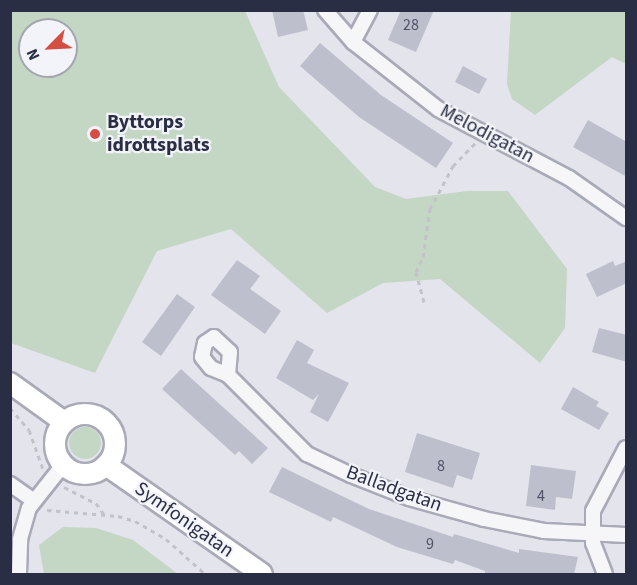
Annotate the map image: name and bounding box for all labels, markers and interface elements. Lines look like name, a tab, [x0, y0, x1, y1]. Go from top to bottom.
house number: 28	[403, 15, 419, 35]
north arrow	[18, 18, 78, 78]
text: N	[21, 45, 46, 64]
street label: Melodigatan	[436, 99, 538, 169]
place label: Byttorps idrottsplats	[107, 110, 210, 157]
marker: Byttorps idrottsplats	[88, 127, 102, 141]
house number: 8	[437, 456, 445, 476]
street label: Balladgatan	[343, 461, 445, 517]
street label: Symfonigatan	[130, 477, 238, 563]
house number: 4	[537, 486, 545, 506]
house number: 9	[426, 534, 434, 554]

